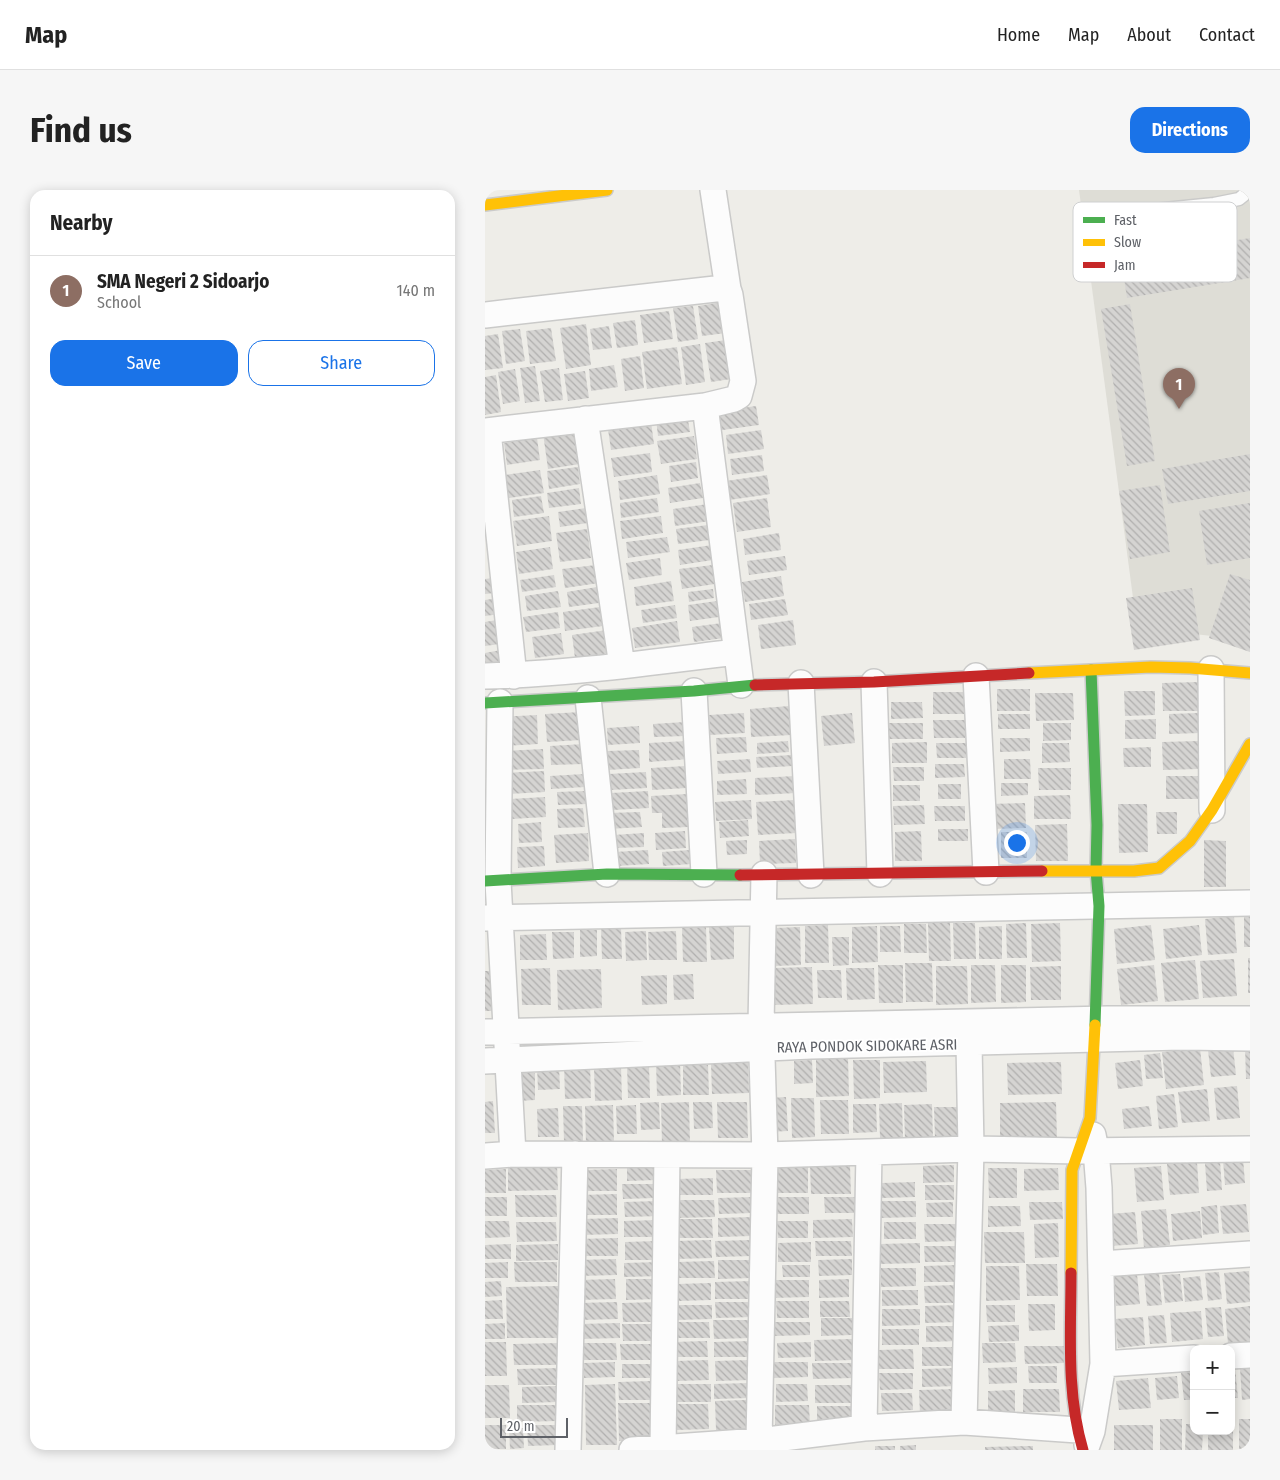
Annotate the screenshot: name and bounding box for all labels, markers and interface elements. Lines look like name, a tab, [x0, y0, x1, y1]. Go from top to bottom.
text: Map	[25, 21, 67, 49]
text: Home	[997, 24, 1040, 46]
text: Map	[1068, 24, 1099, 46]
text: About	[1127, 24, 1171, 46]
text: Contact	[1199, 24, 1255, 46]
button: Directions	[1130, 107, 1250, 153]
text: Find us	[30, 109, 132, 151]
legend	[1073, 202, 1237, 282]
text: Nearby	[50, 210, 112, 236]
text: Fast	[1114, 212, 1137, 229]
text: Slow	[1114, 234, 1141, 251]
text: Jam	[1114, 257, 1135, 274]
text: SMA Negeri 2 Sidoarjo	[97, 270, 269, 293]
text: 1	[63, 281, 69, 300]
text: 140 m	[397, 281, 435, 300]
text: School	[97, 293, 141, 312]
button: Save	[50, 340, 238, 386]
button: Share	[248, 340, 435, 386]
pin: 1	[1163, 368, 1195, 409]
your location	[1004, 830, 1030, 856]
street label: RAYA PONDOK SIDOKARE ASRI	[776, 1035, 958, 1057]
map controls	[1190, 1345, 1235, 1435]
button: +	[1190, 1345, 1235, 1390]
button: −	[1190, 1390, 1235, 1435]
scale bar	[500, 1415, 567, 1438]
text: 20 m	[507, 1418, 535, 1435]

